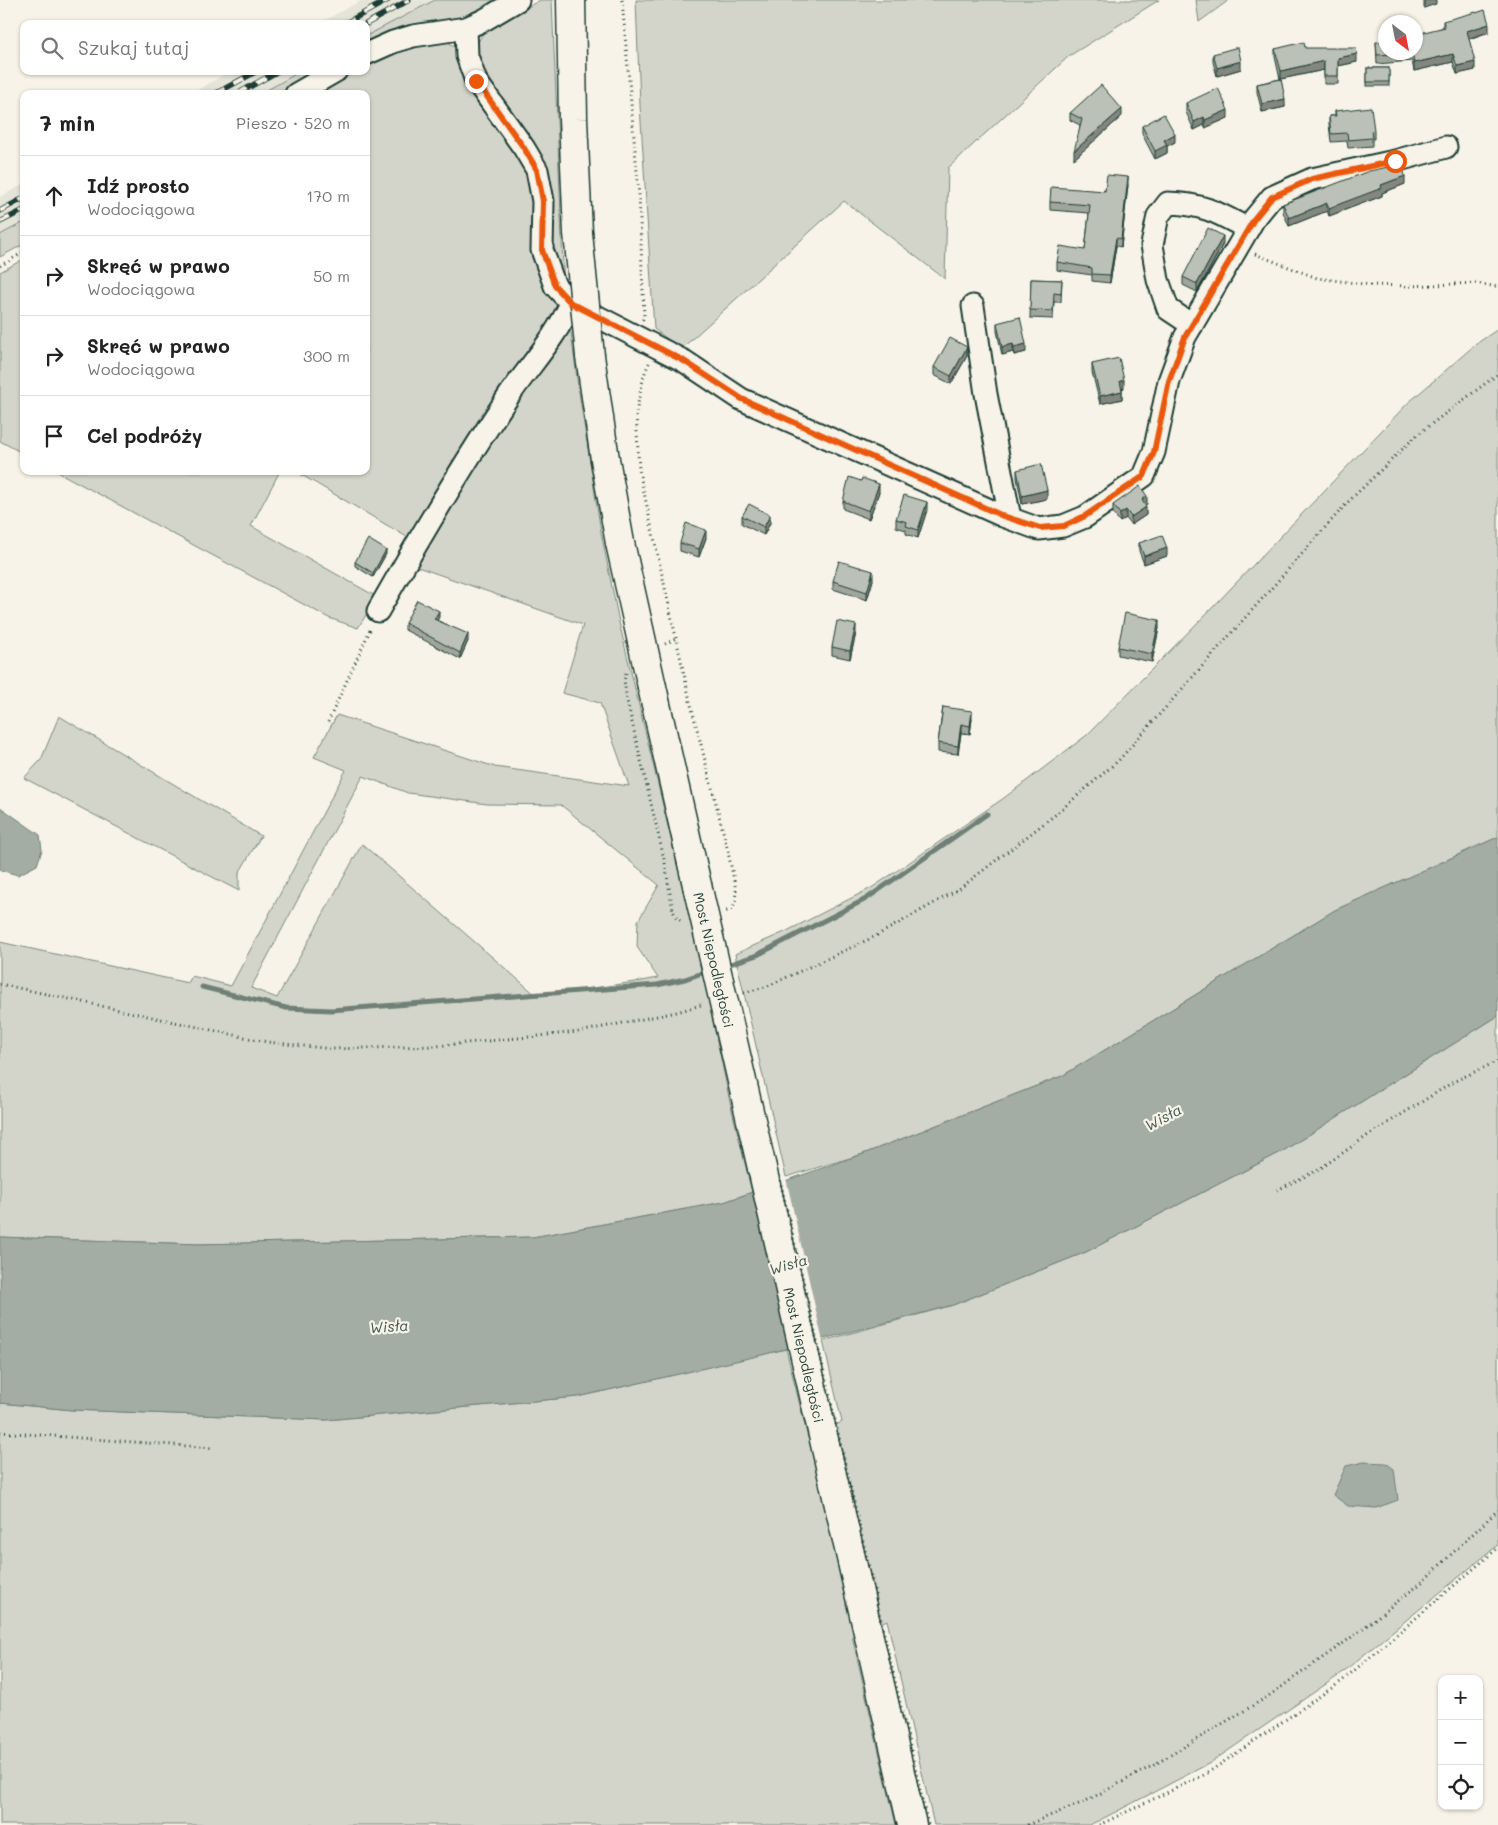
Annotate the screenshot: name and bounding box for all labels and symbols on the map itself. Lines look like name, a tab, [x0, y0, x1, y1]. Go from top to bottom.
north arrow	[1378, 15, 1423, 60]
route end	[465, 70, 488, 93]
route start	[1384, 150, 1407, 173]
street label: Most Niepodległości	[689, 890, 739, 1030]
water label: Wisła	[1141, 1099, 1185, 1135]
water label: Wisła	[766, 1249, 810, 1279]
street label: Most Niepodległości	[779, 1285, 829, 1425]
water label: Wisła	[369, 1315, 409, 1337]

